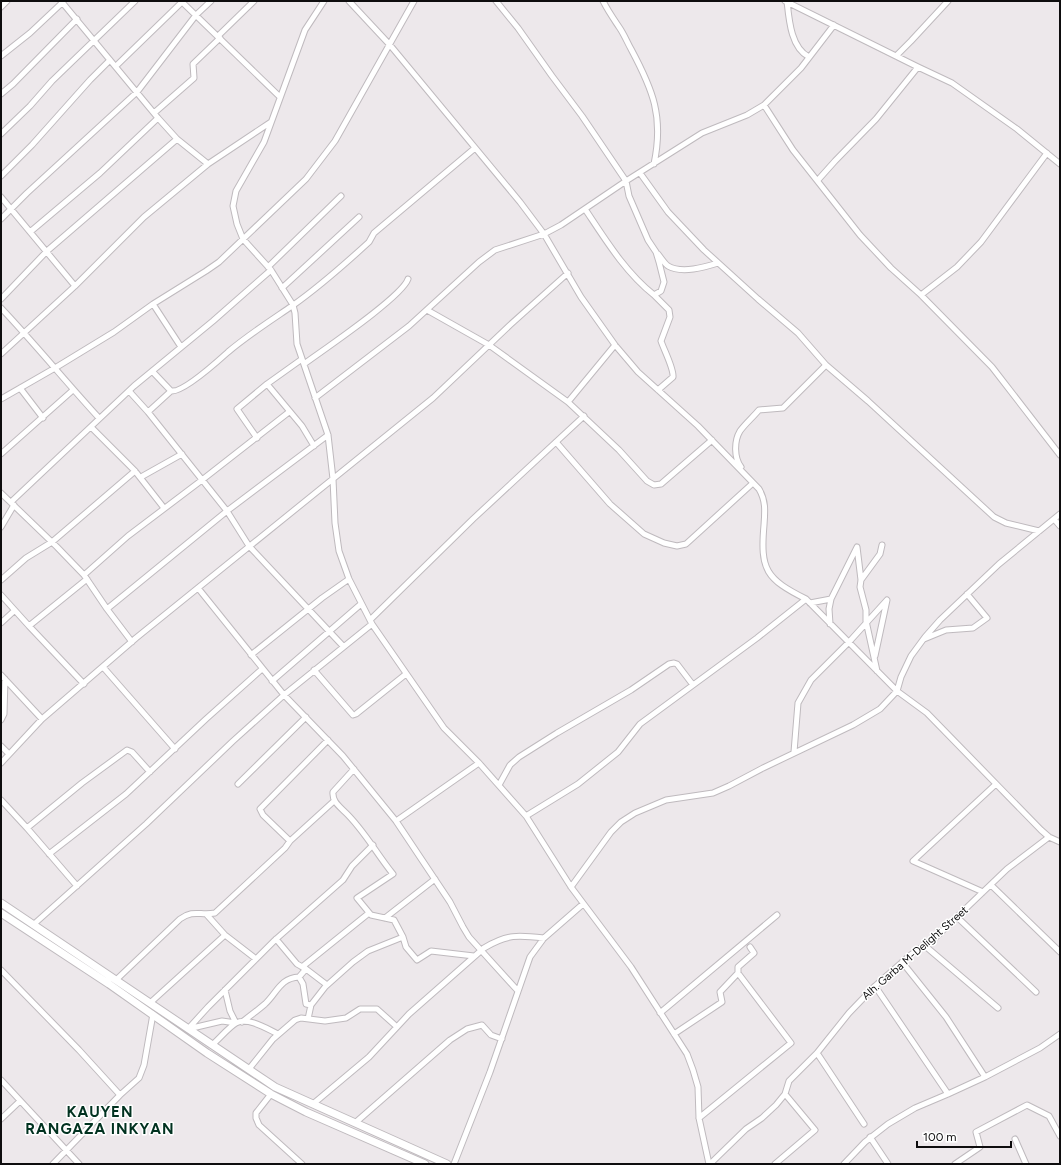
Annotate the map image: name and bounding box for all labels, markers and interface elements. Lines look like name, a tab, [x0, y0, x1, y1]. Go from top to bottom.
street label: Alh. Garba M-Delight Street	[859, 903, 971, 1003]
district label: KAUYEN RANGAZA INKYAN	[25, 1103, 175, 1138]
scale bar	[917, 1123, 1011, 1149]
text: 100 m	[923, 1130, 957, 1144]

